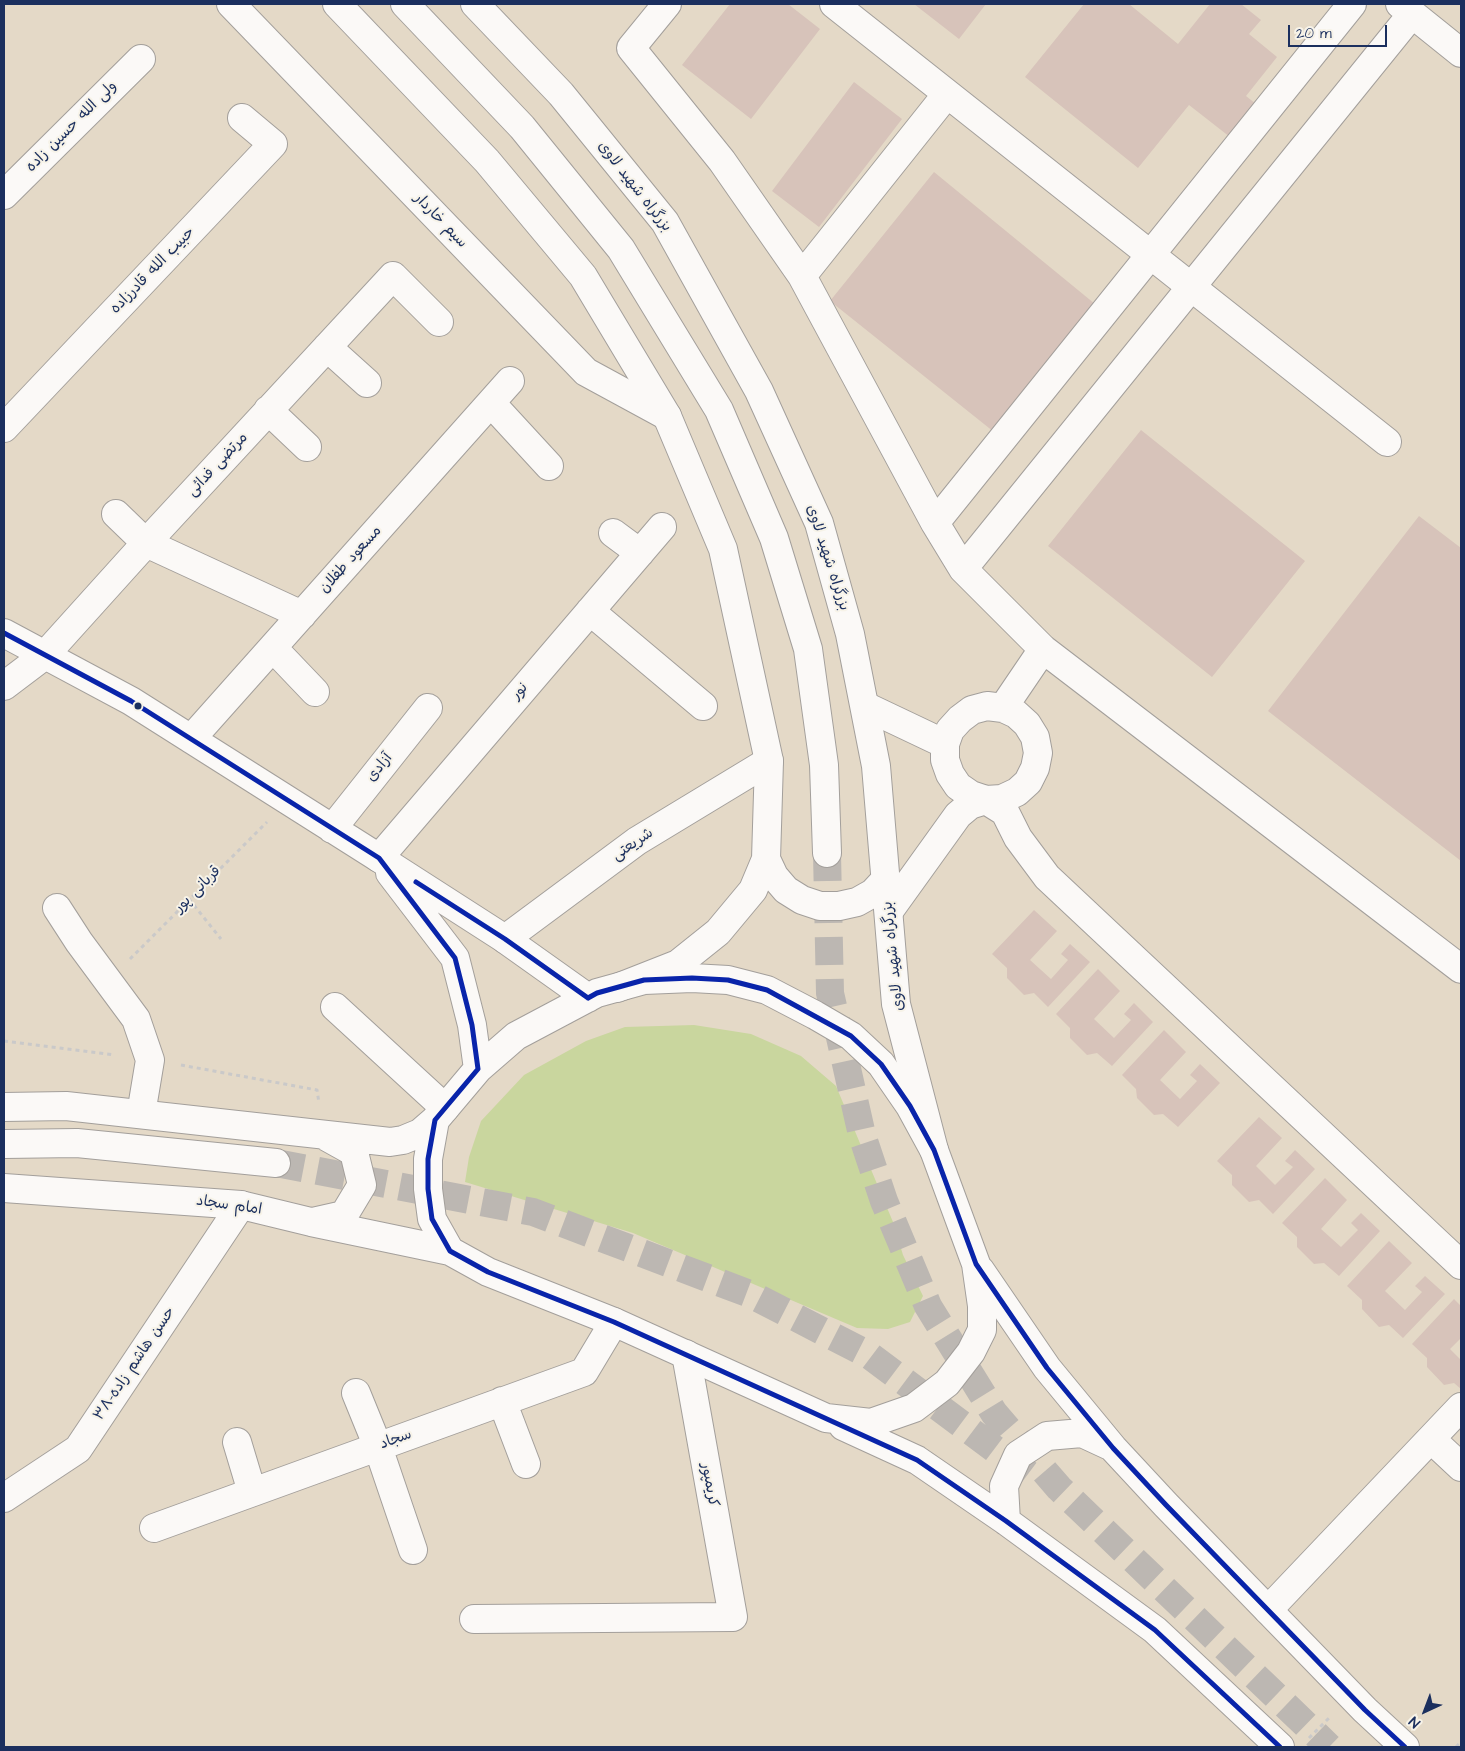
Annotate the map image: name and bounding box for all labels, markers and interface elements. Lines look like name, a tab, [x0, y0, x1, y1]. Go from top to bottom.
scale bar	[1290, 15, 1389, 47]
text: 20 m	[1296, 23, 1332, 44]
street label: ولی الله حسین زاده	[23, 78, 121, 176]
street label: بزرگراه شهید لاوی	[593, 138, 675, 236]
street label: سیم خاردار	[409, 190, 471, 252]
street label: حبیب الله قادرزاده	[107, 224, 199, 318]
street label: مرتضی فدائی	[184, 429, 252, 501]
street label: بزرگراه شهید لاوی	[801, 503, 853, 613]
street label: مسعود طفلان	[316, 523, 386, 597]
street label: نور	[508, 680, 532, 704]
unlabelled marker	[133, 701, 143, 711]
street label: آزادی	[363, 750, 397, 786]
street label: شریعتی	[609, 825, 657, 865]
street label: قربانی پور	[171, 863, 225, 917]
street label: بزرگراه شهید لاوی	[879, 900, 909, 1012]
street label: امام سجاد	[195, 1192, 263, 1220]
street label: ۳۸-حسن هاشم زاده	[90, 1304, 180, 1424]
street label: سجاد	[378, 1426, 414, 1454]
street label: کریمپور	[696, 1462, 722, 1508]
north arrow	[1400, 1686, 1450, 1736]
text: N	[1405, 1712, 1425, 1732]

